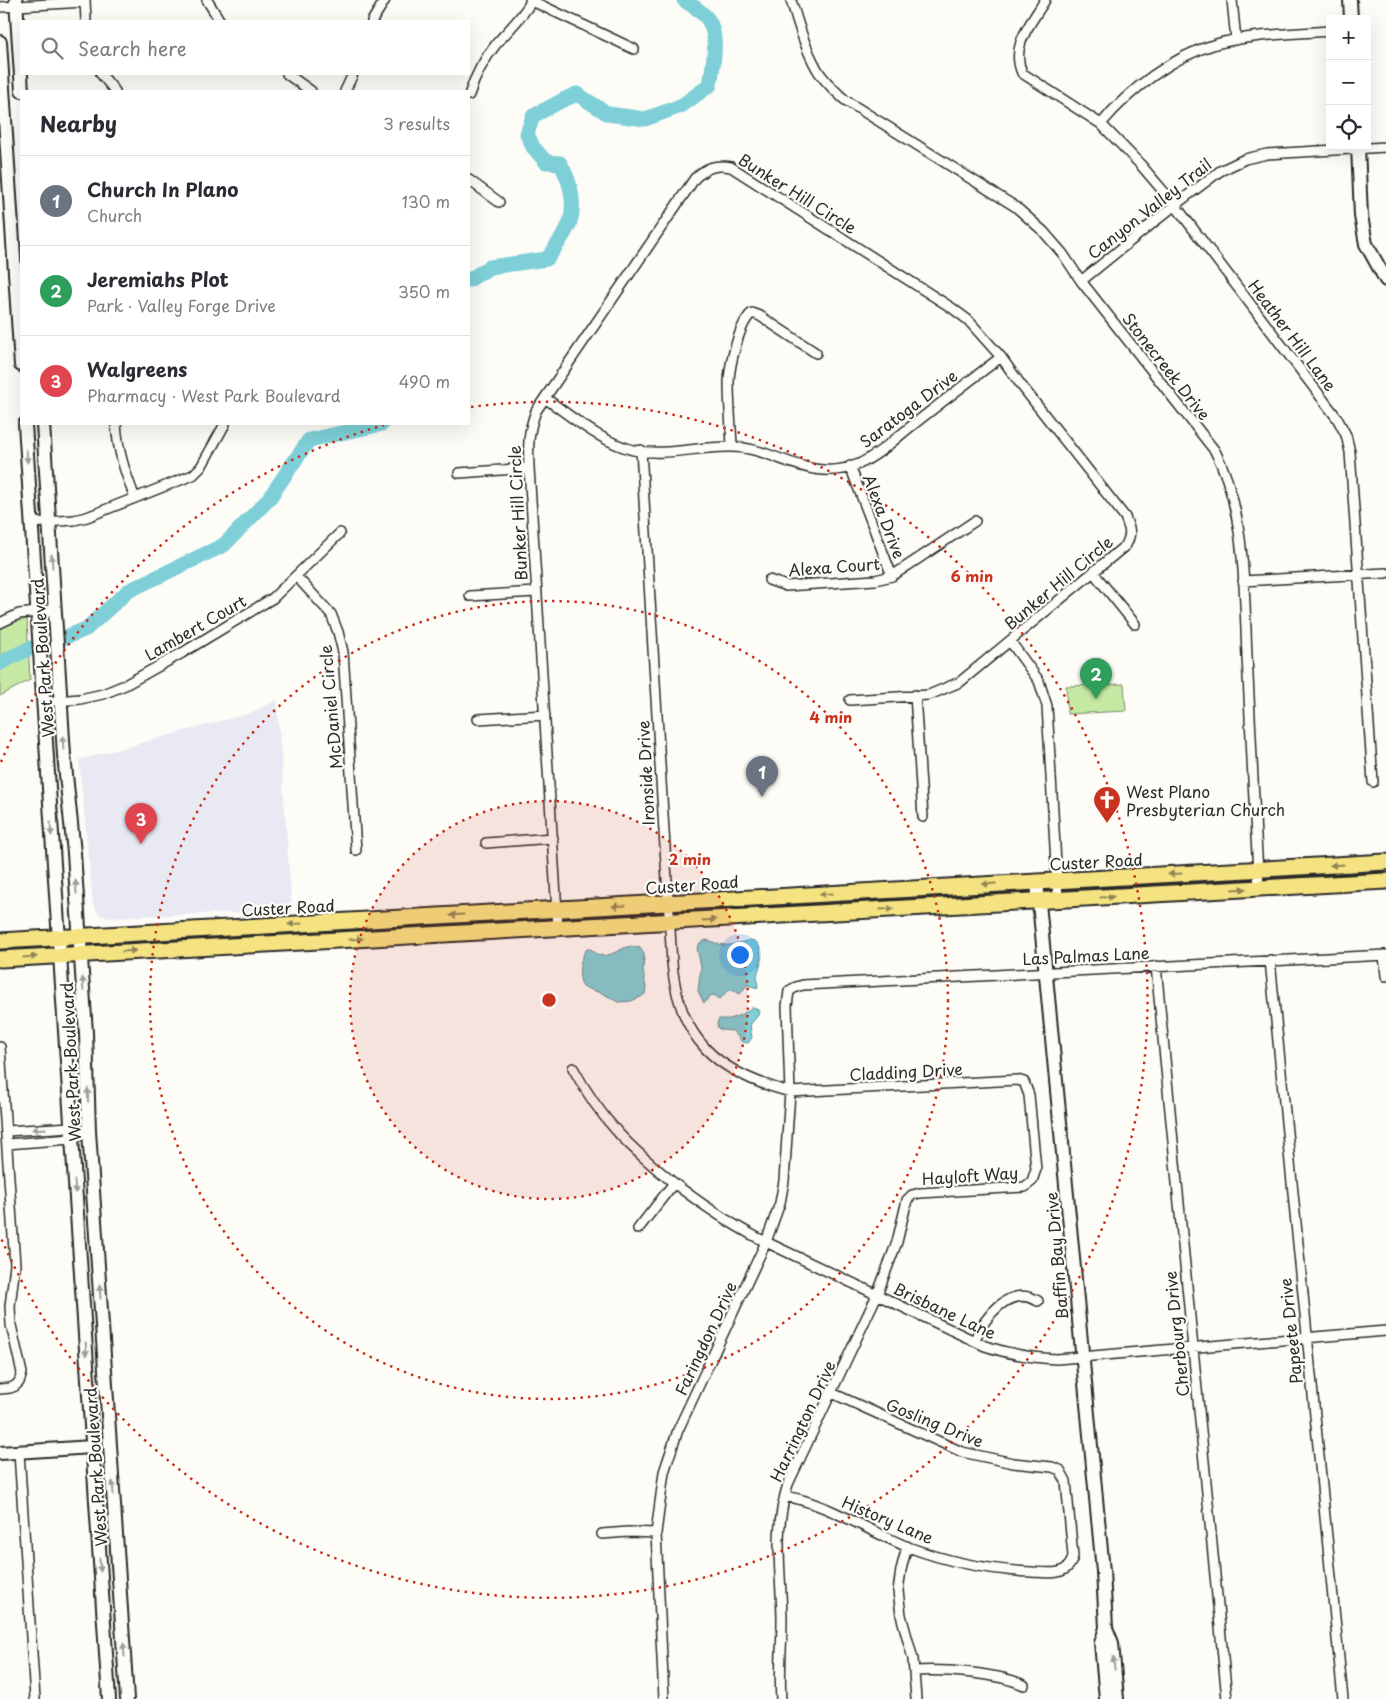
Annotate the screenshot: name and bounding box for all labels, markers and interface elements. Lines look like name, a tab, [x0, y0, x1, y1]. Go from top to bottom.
map controls	[1326, 15, 1371, 150]
button: +	[1326, 15, 1371, 60]
search box	[20, 20, 470, 75]
icon: search	[38, 34, 66, 62]
text: Search here	[78, 34, 187, 62]
button: −	[1326, 60, 1371, 105]
button: locate	[1326, 105, 1371, 150]
text: Nearby	[40, 107, 117, 139]
text: 3 results	[383, 111, 450, 135]
street label: Bunker Hill Circle	[734, 147, 862, 239]
street label: Canyon Valley Trail	[1082, 152, 1216, 264]
text: Church In Plano	[87, 175, 238, 203]
text: 1	[52, 189, 60, 213]
text: 130 m	[402, 189, 450, 213]
text: Church	[87, 203, 142, 227]
text: Jeremiahs Plot	[87, 265, 229, 293]
street label: Heather Hill Lane	[1243, 274, 1343, 396]
text: 2	[50, 279, 62, 303]
text: 350 m	[398, 279, 450, 303]
text: Park · Valley Forge Drive	[87, 293, 276, 317]
street label: Stonecreek Drive	[1117, 307, 1217, 425]
text: Walgreens	[87, 355, 187, 383]
street label: Saratoga Drive	[854, 363, 962, 453]
text: 3	[51, 369, 61, 393]
text: 490 m	[399, 369, 450, 393]
text: Pharmacy · West Park Boulevard	[87, 383, 341, 407]
street label: Bunker Hill Circle	[501, 445, 533, 581]
one-way arrow	[24, 448, 32, 464]
street label: Alexa Drive	[858, 470, 912, 562]
street label: Bunker Hill Circle	[998, 529, 1118, 635]
street label: Alexa Court	[787, 551, 881, 581]
one-way arrow	[47, 553, 55, 569]
text: 6 min	[951, 564, 993, 587]
street label: West Park Boulevard	[24, 577, 60, 738]
street label: Lambert Court	[140, 588, 251, 666]
street label: McDaniel Circle	[313, 644, 347, 770]
pin: 2	[1080, 658, 1112, 699]
text: 4 min	[810, 705, 852, 728]
street label: Ironside Drive	[630, 719, 660, 826]
one-way arrow	[59, 734, 67, 750]
pin: 1	[746, 756, 778, 797]
place label: West Plano Presbyterian Church	[1126, 779, 1285, 821]
church icon: West Plano Presbyterian Church	[1092, 785, 1122, 824]
pin: 3	[125, 803, 157, 844]
one-way arrow	[48, 821, 56, 837]
text: 2 min	[669, 847, 711, 870]
street label: Custer Road	[1049, 847, 1143, 875]
one-way arrow	[1329, 861, 1345, 869]
street label: Custer Road	[644, 869, 740, 899]
one-way arrow	[1167, 871, 1183, 879]
one-way arrow	[72, 879, 80, 895]
one-way arrow	[980, 881, 996, 889]
one-way arrow	[1231, 884, 1247, 892]
one-way arrow	[818, 890, 834, 898]
one-way arrow	[1099, 892, 1115, 900]
street label: Custer Road	[241, 893, 335, 921]
one-way arrow	[611, 903, 627, 911]
one-way arrow	[879, 905, 895, 913]
one-way arrow	[449, 912, 465, 920]
one-way arrow	[702, 915, 718, 923]
one-way arrow	[286, 920, 302, 928]
one-way arrow	[348, 934, 364, 942]
street label: Las Palmas Lane	[1022, 940, 1150, 970]
your location	[727, 942, 753, 968]
one-way arrow	[122, 947, 138, 955]
one-way arrow	[22, 952, 38, 960]
one-way arrow	[78, 975, 86, 991]
street label: West Park Boulevard	[54, 982, 86, 1142]
centre of rings	[540, 991, 558, 1009]
street label: Cladding Drive	[849, 1056, 963, 1086]
one-way arrow	[84, 1087, 92, 1103]
one-way arrow	[30, 1126, 46, 1134]
street label: Hayloft Way	[921, 1160, 1019, 1190]
one-way arrow	[71, 1180, 79, 1196]
street label: Baffin Bay Drive	[1038, 1191, 1074, 1321]
street label: Cherbourg Drive	[1157, 1270, 1195, 1398]
street label: Brisbane Lane	[890, 1276, 1000, 1344]
street label: Faringdon Drive	[668, 1277, 742, 1399]
street label: Papeete Drive	[1273, 1277, 1307, 1385]
one-way arrow	[95, 1284, 103, 1300]
one-way arrow	[82, 1342, 90, 1358]
street label: Harrington Drive	[763, 1356, 841, 1486]
street label: West Park Boulevard	[77, 1386, 113, 1547]
street label: Gosling Drive	[883, 1392, 987, 1452]
one-way arrow	[108, 1480, 116, 1496]
street label: History Lane	[839, 1489, 937, 1549]
one-way arrow	[96, 1558, 104, 1574]
one-way arrow	[119, 1642, 127, 1658]
one-way arrow	[1110, 1654, 1118, 1670]

